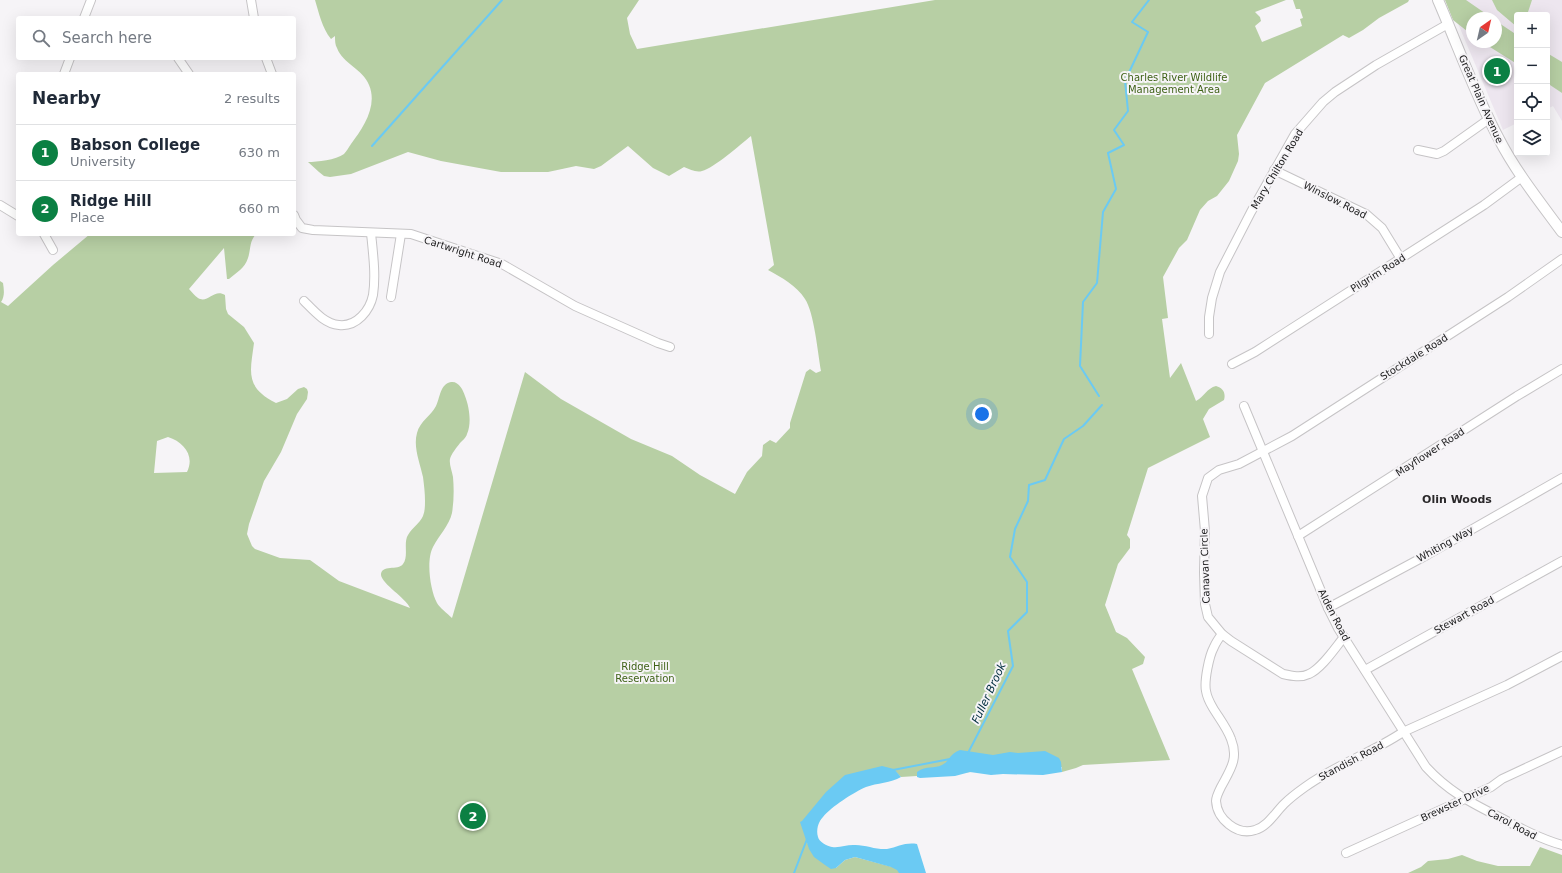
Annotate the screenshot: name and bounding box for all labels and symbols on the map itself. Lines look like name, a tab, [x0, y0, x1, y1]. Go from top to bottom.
north arrow	[1466, 12, 1502, 48]
street label: Great Plain Avenue	[1457, 53, 1505, 145]
pin: 1	[1484, 56, 1510, 86]
park label: Charles River Wildlife Management Area	[1121, 72, 1227, 95]
street label: Mary Chilton Road	[1249, 127, 1305, 211]
street label: Winslow Road	[1302, 179, 1368, 221]
street label: Cartwright Road	[423, 234, 503, 270]
street label: Pilgrim Road	[1349, 252, 1407, 294]
street label: Stockdale Road	[1378, 332, 1450, 382]
your location	[972, 404, 992, 424]
street label: Mayflower Road	[1394, 426, 1466, 478]
district label: Olin Woods	[1422, 493, 1492, 506]
street label: Whiting Way	[1415, 524, 1475, 564]
street label: Canavan Circle	[1198, 528, 1212, 604]
street label: Alden Road	[1316, 587, 1352, 643]
street label: Stewart Road	[1432, 594, 1496, 636]
water label: Fuller Brook	[969, 660, 1009, 725]
park label: Ridge Hill Reservation	[615, 661, 675, 684]
street label: Standish Road	[1317, 739, 1385, 783]
street label: Brewster Drive	[1419, 782, 1491, 824]
pin: 2	[460, 801, 486, 831]
street label: Carol Road	[1486, 806, 1538, 842]

